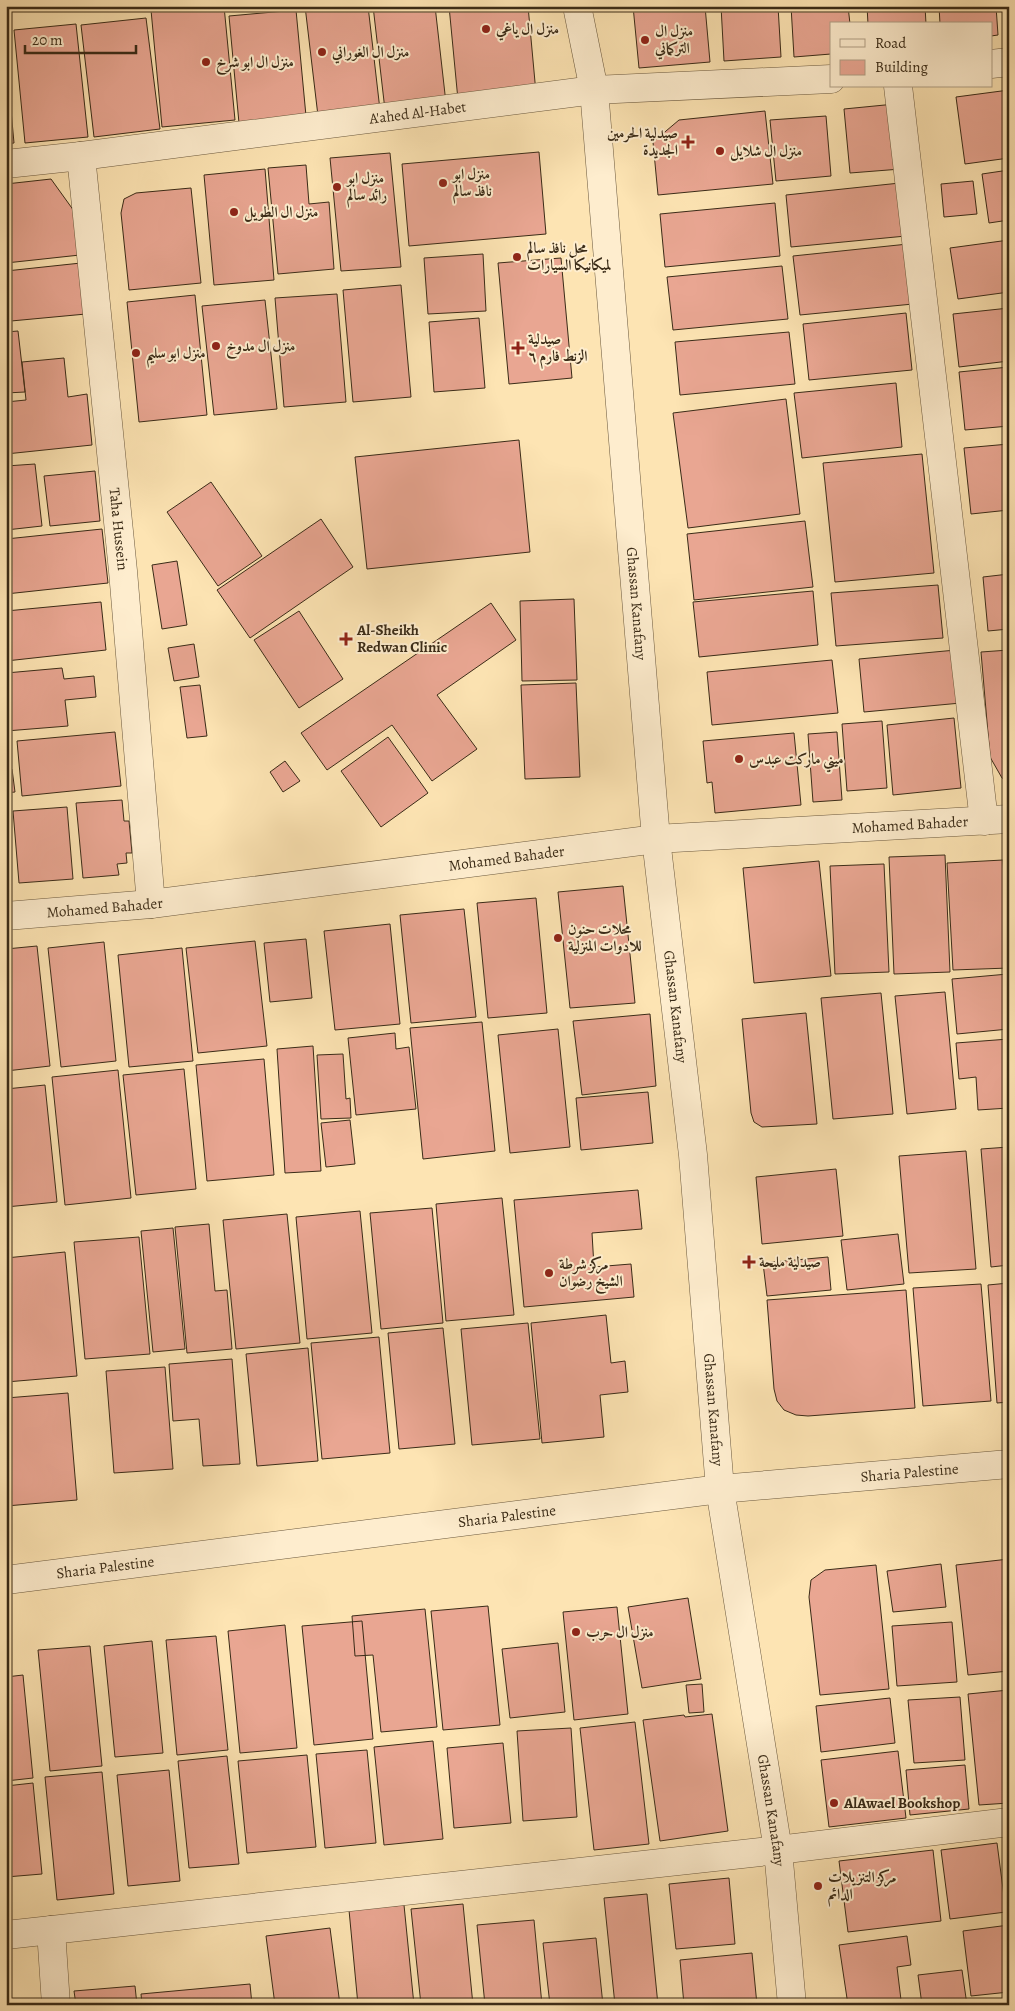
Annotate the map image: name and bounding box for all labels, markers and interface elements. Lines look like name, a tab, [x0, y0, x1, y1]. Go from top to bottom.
place label: منزل ال ياغي	[495, 19, 559, 41]
place label: منزل ال التركماني	[654, 21, 693, 60]
scale bar	[25, 22, 136, 54]
legend	[830, 22, 992, 88]
marker: منزل ال ياغي	[480, 23, 492, 35]
text: 20 m	[32, 30, 63, 50]
text: Road	[875, 33, 907, 53]
marker: منزل ال التركماني	[639, 34, 651, 46]
place label: منزل ال الغوراني	[331, 42, 410, 64]
marker: منزل ال الغوراني	[316, 46, 328, 58]
place label: منزل ال ابو شرخ	[216, 52, 294, 76]
marker: منزل ال ابو شرخ	[200, 56, 212, 68]
text: Building	[875, 57, 928, 77]
street label: A'ahed Al-Habet	[367, 97, 467, 129]
place label: صيدلية الحرمين الجديدة	[607, 123, 678, 160]
marker: صيدلية الحرمين الجديدة	[682, 136, 694, 148]
place label: منزل ال شلايل	[730, 141, 802, 162]
marker: منزل ال شلايل	[714, 145, 726, 157]
place label: منزل ابو نافذ سالم	[451, 164, 492, 204]
place label: منزل ابو رائد سالم	[345, 168, 387, 208]
marker: منزل ابو نافذ سالم	[437, 177, 449, 189]
marker: منزل ابو رائد سالم	[331, 181, 343, 193]
place label: منزل ال الطويل	[244, 202, 318, 223]
marker: منزل ال الطويل	[228, 206, 240, 218]
place label: محل نافذ سالم لميكانيكا السيارات	[527, 238, 611, 275]
marker: محل نافذ سالم لميكانيكا السيارات	[511, 251, 523, 263]
place label: صيدلية الزنط فارم ٦	[528, 329, 588, 369]
place label: منزل ال مدوخ	[226, 336, 296, 360]
marker: منزل ال مدوخ	[210, 340, 222, 352]
marker: صيدلية الزنط فارم ٦	[512, 342, 524, 354]
place label: منزل ابو سليم	[146, 343, 206, 368]
marker: منزل ابو سليم	[130, 347, 142, 359]
street label: Taha Hussein	[105, 487, 133, 571]
street label: Ghassan Kanafany	[622, 546, 651, 661]
place label: Al-Sheikh Redwan Clinic	[356, 620, 447, 657]
marker: Al-Sheikh Redwan Clinic	[339, 632, 353, 646]
place label: ميني ماركت عبدس	[749, 749, 844, 773]
marker: ميني ماركت عبدس	[733, 753, 745, 765]
street label: Mohamed Bahader	[851, 811, 969, 838]
street label: Mohamed Bahader	[447, 841, 566, 876]
street label: Mohamed Bahader	[46, 893, 164, 923]
place label: محلات حنون للادوات المنزلية	[568, 919, 642, 956]
marker: محلات حنون للادوات المنزلية	[552, 932, 564, 944]
street label: Ghassan Kanafany	[659, 949, 692, 1064]
place label: صيدلية مليحة	[759, 1252, 821, 1272]
place label: مركز شرطة الشيخ رضوان	[559, 1254, 623, 1295]
marker: صيدلية مليحة	[743, 1256, 755, 1268]
marker: مركز شرطة الشيخ رضوان	[543, 1267, 555, 1279]
street label: Ghassan Kanafany	[699, 1353, 728, 1467]
street label: Sharia Palestine	[860, 1458, 960, 1487]
street label: Sharia Palestine	[457, 1500, 557, 1532]
street label: Sharia Palestine	[55, 1551, 156, 1583]
place label: منزل ال حرب	[586, 1622, 654, 1642]
marker: منزل ال حرب	[570, 1626, 582, 1638]
street label: Ghassan Kanafany	[753, 1753, 789, 1868]
place label: AlAwael Bookshop	[843, 1793, 960, 1813]
marker: AlAwael Bookshop	[828, 1797, 840, 1809]
place label: مركز التنزيلات الدائم	[828, 1867, 896, 1907]
marker: مركز التنزيلات الدائم	[812, 1880, 824, 1892]

